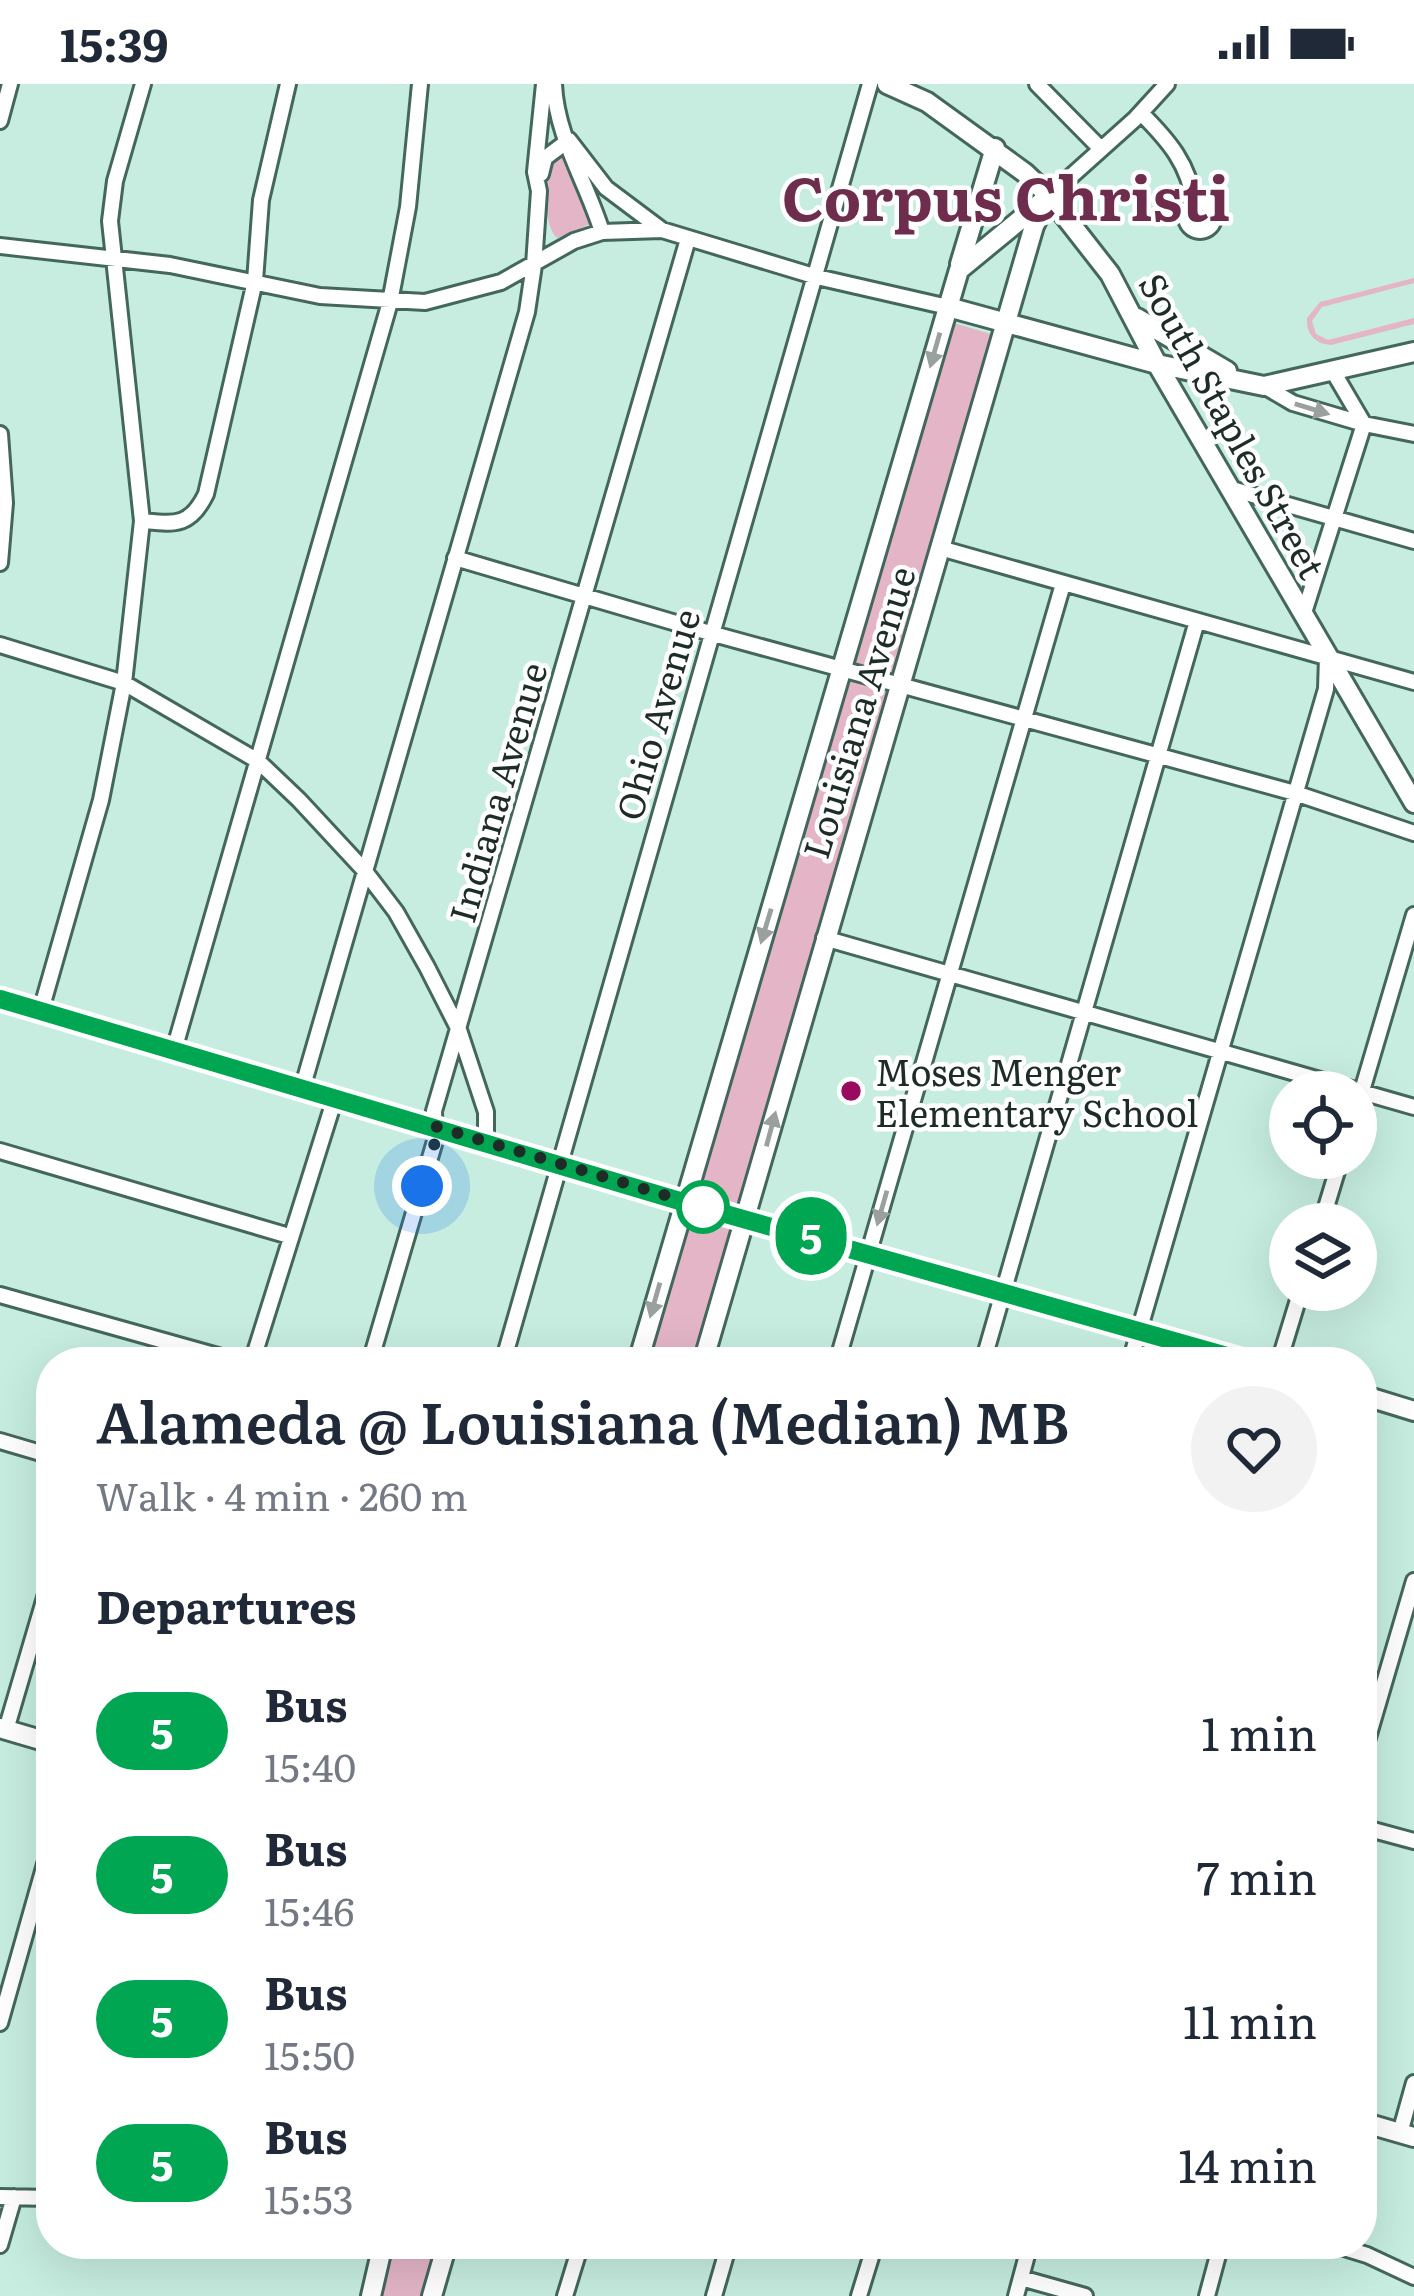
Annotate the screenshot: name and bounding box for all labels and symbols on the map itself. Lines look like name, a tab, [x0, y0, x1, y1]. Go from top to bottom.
district label: Corpus Christi	[782, 150, 1230, 239]
street label: South Staples Street	[1128, 263, 1340, 588]
one-way arrow	[925, 333, 943, 369]
one-way arrow	[1295, 401, 1331, 419]
street label: Louisiana Avenue	[787, 559, 927, 865]
street label: Ohio Avenue	[601, 602, 711, 826]
street label: Indiana Avenue	[434, 656, 558, 928]
one-way arrow	[756, 908, 774, 945]
place label: Moses Menger Elementary School	[875, 1044, 1198, 1138]
marker: Moses Menger Elementary School	[838, 1078, 864, 1104]
one-way arrow	[763, 1110, 782, 1147]
your location	[392, 1156, 452, 1216]
unlabelled marker	[678, 1182, 728, 1232]
one-way arrow	[872, 1190, 890, 1226]
line badge: 5	[772, 1197, 850, 1275]
one-way arrow	[645, 1282, 664, 1319]

